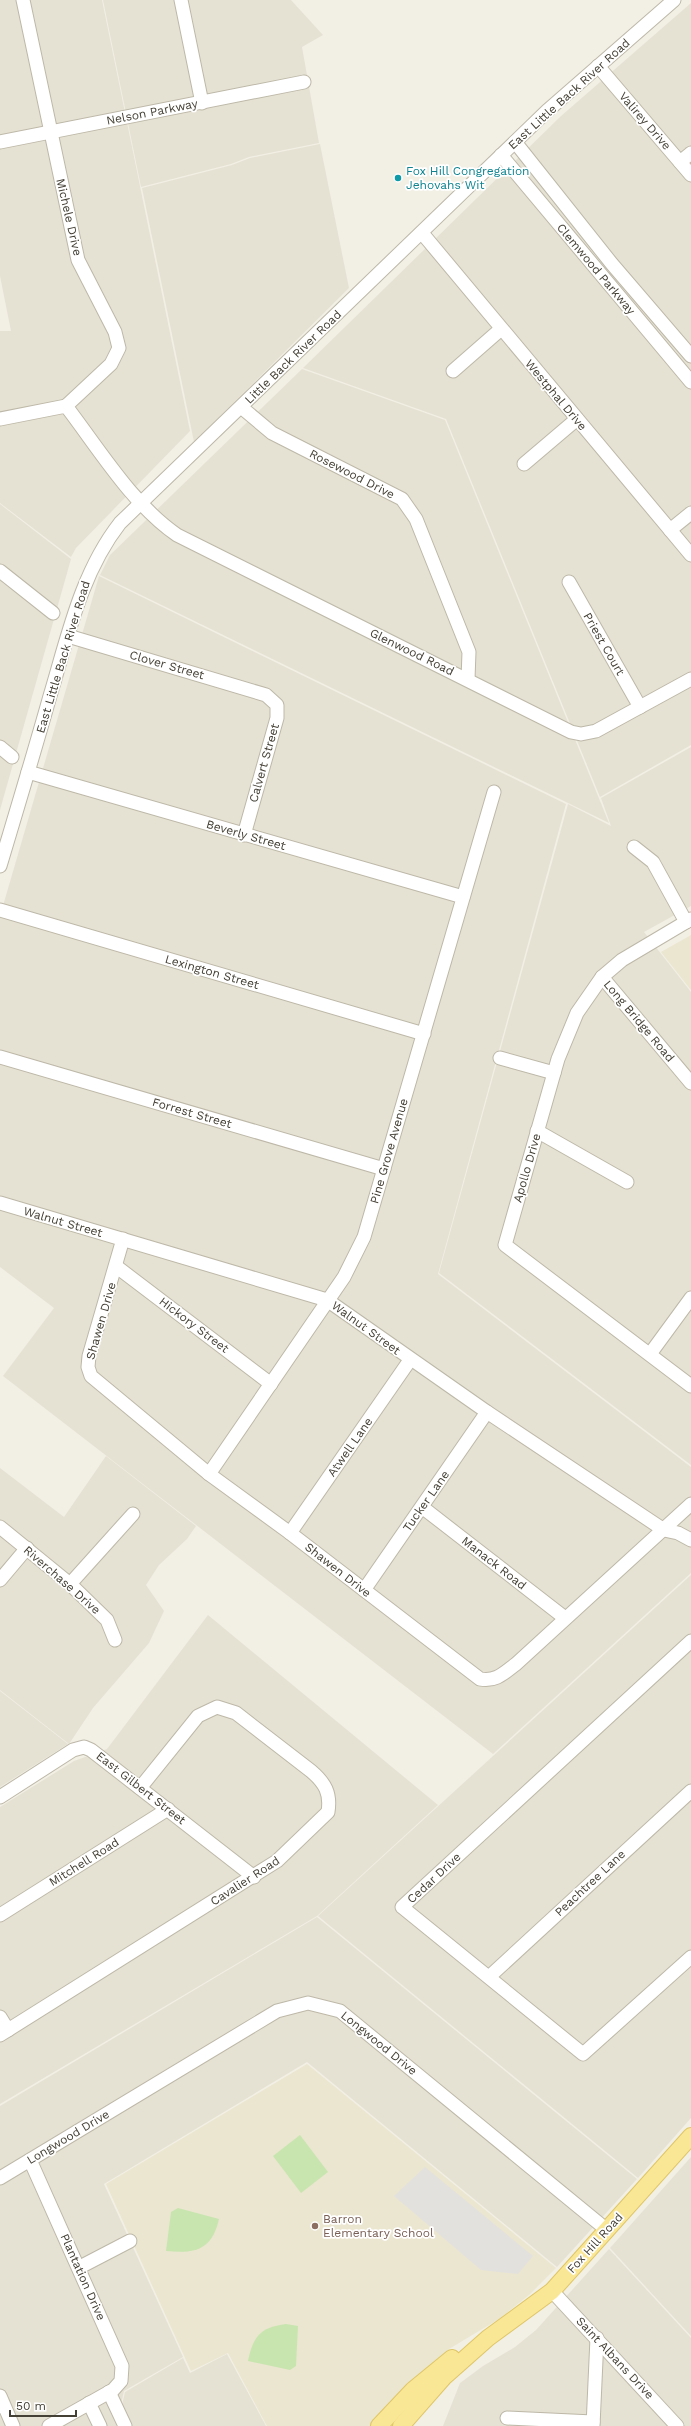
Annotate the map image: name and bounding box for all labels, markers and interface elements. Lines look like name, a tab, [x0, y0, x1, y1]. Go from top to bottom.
street label: East Little Back River Road	[505, 36, 633, 152]
street label: Valirey Drive	[616, 89, 674, 153]
street label: Nelson Parkway	[105, 96, 200, 128]
place label: Fox Hill Congregation Jehovahs Wit	[406, 164, 530, 192]
marker: Fox Hill Congregation Jehovahs Wit	[393, 173, 403, 183]
street label: Michele Drive	[53, 177, 85, 257]
street label: Clemwood Parkway	[554, 221, 639, 318]
street label: Little Back River Road	[242, 307, 344, 407]
street label: Westphal Drive	[522, 357, 590, 433]
street label: Rosewood Drive	[307, 446, 397, 502]
street label: East Little Back River Road	[33, 579, 93, 735]
street label: Priest Court	[580, 610, 628, 678]
street label: Glenwood Road	[368, 626, 456, 678]
street label: Clover Street	[128, 648, 206, 682]
street label: Calvert Street	[246, 722, 282, 804]
street label: Beverly Street	[205, 817, 287, 853]
street label: Lexington Street	[163, 952, 261, 992]
street label: Long Bridge Road	[601, 977, 677, 1065]
street label: Forrest Street	[151, 1095, 233, 1131]
street label: Pine Grove Avenue	[367, 1097, 411, 1205]
street label: Apollo Drive	[510, 1132, 544, 1204]
street label: Walnut Street	[22, 1204, 104, 1240]
street label: Shawen Drive	[83, 1281, 119, 1361]
street label: Hickory Street	[156, 1294, 232, 1356]
street label: Walnut Street	[329, 1298, 403, 1358]
street label: Atwell Lane	[325, 1415, 375, 1479]
street label: Tucker Lane	[400, 1468, 452, 1534]
street label: Manack Road	[459, 1534, 529, 1592]
street label: Shawen Drive	[302, 1540, 374, 1600]
street label: Riverchase Drive	[21, 1543, 103, 1617]
street label: East Gilbert Street	[93, 1749, 189, 1827]
street label: Mitchell Road	[46, 1835, 122, 1889]
street label: Peachtree Lane	[552, 1847, 628, 1919]
street label: Cedar Drive	[404, 1850, 464, 1906]
street label: Cavalier Road	[208, 1853, 282, 1909]
street label: Longwood Drive	[338, 2008, 420, 2078]
street label: Longwood Drive	[24, 2107, 112, 2167]
street label: Fox Hill Road	[564, 2210, 626, 2276]
place label: Barron Elementary School	[323, 2212, 434, 2240]
marker: Barron Elementary School	[310, 2221, 320, 2231]
street label: Plantation Drive	[58, 2231, 108, 2323]
street label: Saint Albans Drive	[573, 2314, 657, 2402]
scale bar	[10, 2392, 76, 2418]
text: 50 m	[16, 2399, 46, 2413]

